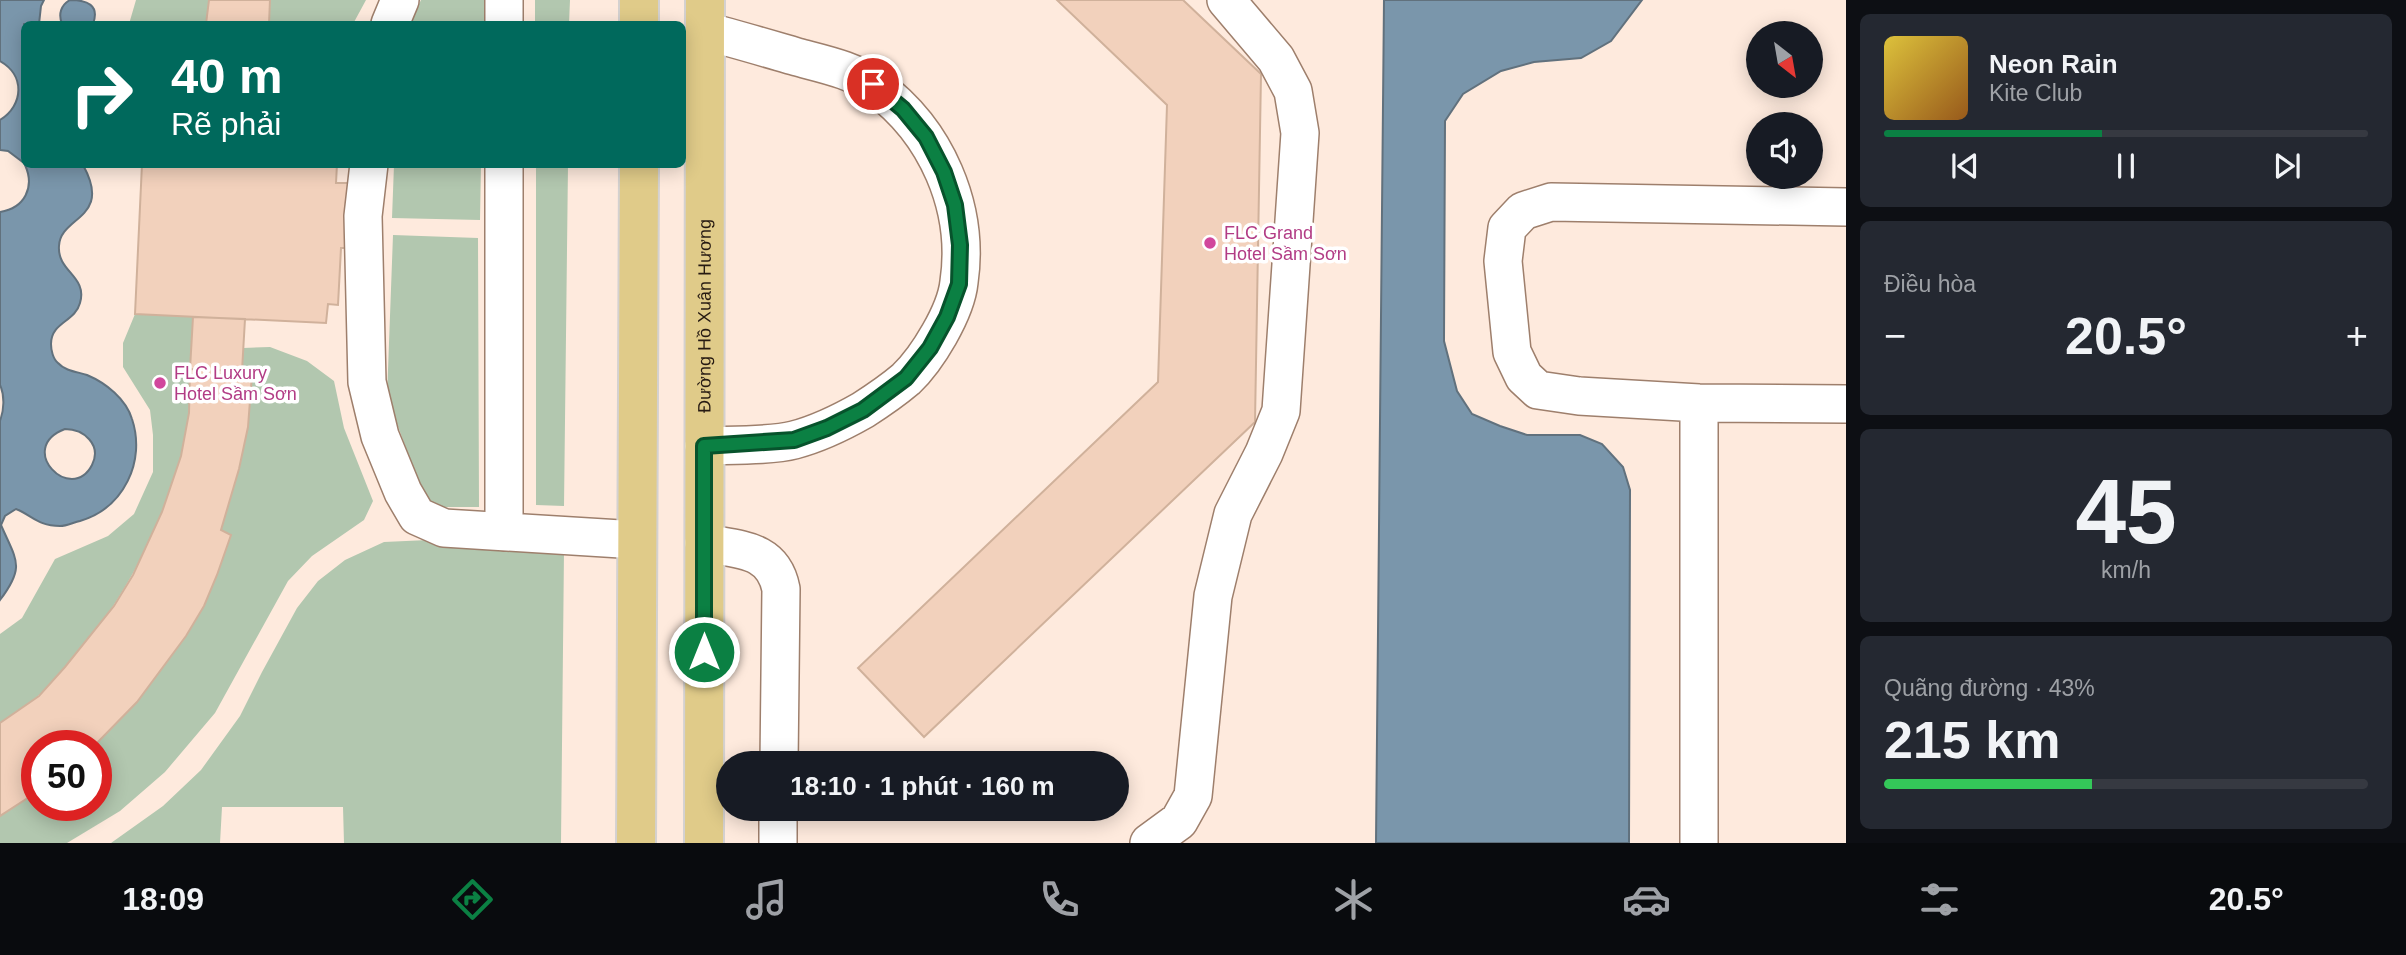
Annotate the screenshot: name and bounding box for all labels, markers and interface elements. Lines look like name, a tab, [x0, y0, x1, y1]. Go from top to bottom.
north arrow	[1746, 21, 1824, 98]
map controls	[1746, 21, 1823, 189]
icon: right	[56, 49, 147, 140]
text: 40 m	[171, 49, 283, 103]
text: Neon Rain	[1989, 49, 2118, 79]
pin	[843, 54, 903, 114]
icon: arrive	[854, 65, 892, 103]
text: Kite Club	[1989, 80, 2082, 106]
text: Rẽ phải	[171, 106, 281, 142]
button: sound	[1746, 112, 1823, 189]
icon: previous	[1946, 147, 1984, 185]
icon: pause	[2107, 147, 2145, 185]
icon: next	[2268, 147, 2306, 185]
street label: Đường Hồ Xuân Hương	[695, 219, 715, 413]
place label: FLC Grand Hotel Sầm Sơn	[1224, 223, 1347, 264]
marker: FLC Grand Hotel Sầm Sơn	[1202, 235, 1218, 251]
text: Điều hòa	[1884, 271, 1976, 297]
text: 20.5°	[2065, 307, 2187, 365]
text: −	[1884, 315, 1906, 357]
text: +	[2346, 315, 2368, 357]
place label: FLC Luxury Hotel Sầm Sơn	[174, 363, 297, 404]
marker: FLC Luxury Hotel Sầm Sơn	[152, 375, 168, 391]
text: 45	[2075, 461, 2177, 562]
text: km/h	[2101, 557, 2151, 583]
position arrow	[667, 615, 741, 689]
text: Quãng đường · 43%	[1884, 675, 2095, 701]
text: 215 km	[1884, 711, 2060, 769]
speed limit sign: 50	[21, 730, 112, 821]
text: 18:10 · 1 phút · 160 m	[790, 771, 1055, 801]
icon: directions	[448, 875, 497, 924]
icon: music	[742, 875, 791, 924]
icon: phone	[1035, 875, 1084, 924]
icon: climate	[1329, 875, 1378, 924]
icon: car	[1622, 875, 1671, 924]
icon: filters	[1915, 875, 1964, 924]
text: 18:09	[122, 881, 204, 917]
text: 20.5°	[2209, 881, 2284, 917]

